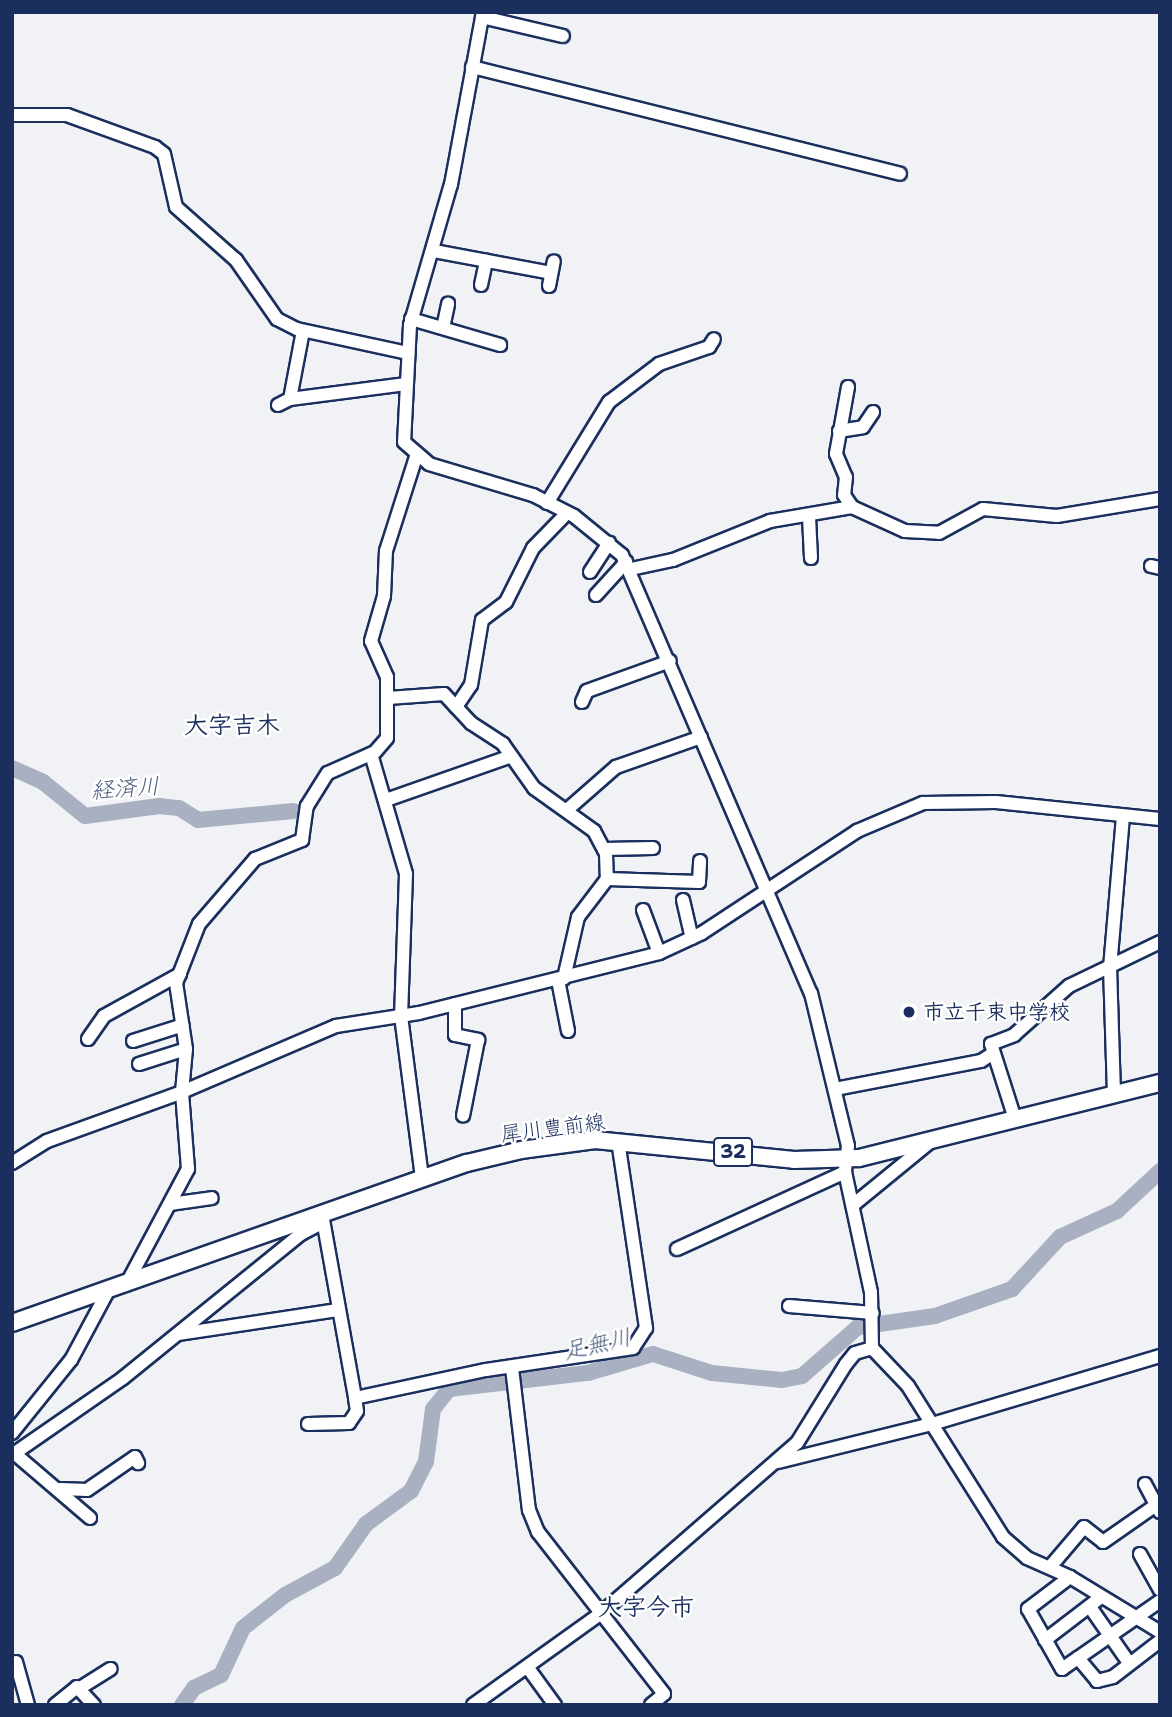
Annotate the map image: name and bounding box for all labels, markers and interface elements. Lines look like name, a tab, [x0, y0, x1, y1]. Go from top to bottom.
district label: 大字吉木	[184, 712, 280, 740]
water label: 経済川	[90, 772, 160, 804]
place label: 市立千束中学校	[923, 999, 1070, 1025]
marker: 市立千束中学校	[901, 1004, 917, 1020]
street label: 犀川豊前線	[499, 1109, 607, 1147]
road number: 32	[712, 1136, 754, 1168]
water label: 足無川	[560, 1323, 634, 1365]
district label: 大字今市	[598, 1594, 694, 1622]

